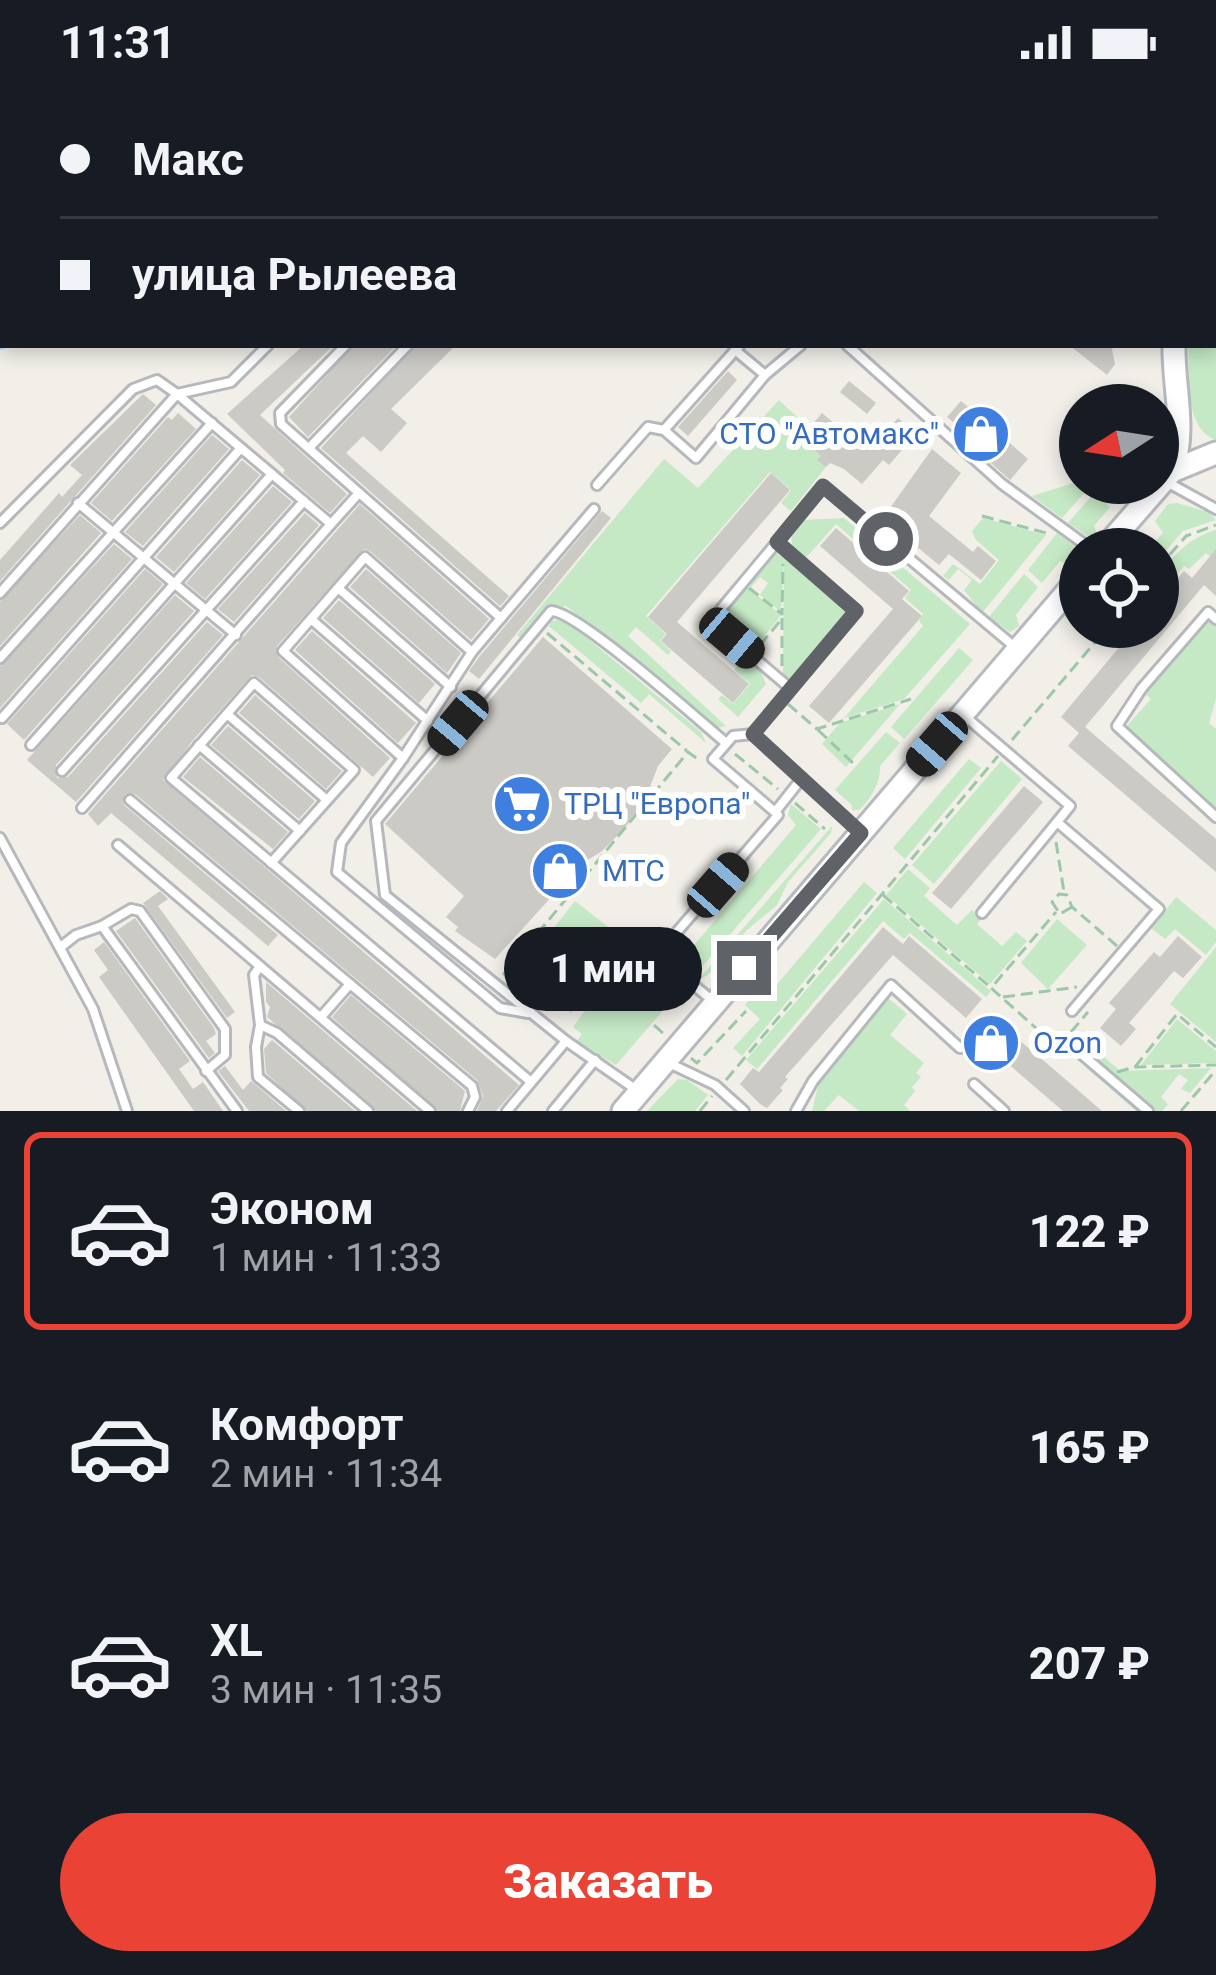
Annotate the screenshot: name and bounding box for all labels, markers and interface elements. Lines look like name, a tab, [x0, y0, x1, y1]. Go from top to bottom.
text: 11:31	[60, 16, 176, 69]
text: Макс	[132, 133, 244, 186]
text: улица Рылеева	[132, 248, 457, 301]
north arrow	[1059, 384, 1179, 504]
map controls	[1059, 384, 1179, 648]
shop icon: СТО "Автомакс"	[950, 403, 1012, 465]
place label: СТО "Автомакс"	[719, 416, 939, 451]
route start	[859, 512, 913, 566]
button: locate	[1059, 528, 1179, 648]
car	[693, 601, 771, 675]
car	[421, 684, 495, 762]
car	[900, 705, 974, 783]
supermarket icon: ТРЦ "Европа"	[491, 773, 553, 835]
place label: ТРЦ "Европа"	[564, 786, 750, 821]
shop icon: МТС	[529, 840, 591, 902]
car	[681, 846, 755, 924]
place label: МТС	[602, 853, 665, 888]
callout: 1 мин	[504, 926, 702, 1010]
route end	[717, 941, 771, 995]
text: 1 мин	[550, 946, 656, 992]
shop icon: Ozon	[960, 1012, 1022, 1074]
place label: Ozon	[1033, 1025, 1102, 1060]
icon: car	[66, 1177, 174, 1285]
text: Эконом	[210, 1182, 374, 1235]
text: 122 ₽	[1029, 1205, 1150, 1258]
text: 1 мин · 11:33	[210, 1235, 442, 1281]
icon: car	[66, 1393, 174, 1501]
text: Комфорт	[210, 1398, 403, 1451]
text: 165 ₽	[1029, 1421, 1150, 1474]
text: 2 мин · 11:34	[210, 1451, 442, 1497]
icon: car	[66, 1609, 174, 1717]
text: XL	[210, 1614, 263, 1667]
text: 207 ₽	[1029, 1637, 1150, 1690]
text: 3 мин · 11:35	[210, 1667, 442, 1713]
button: Заказать	[60, 1813, 1156, 1951]

